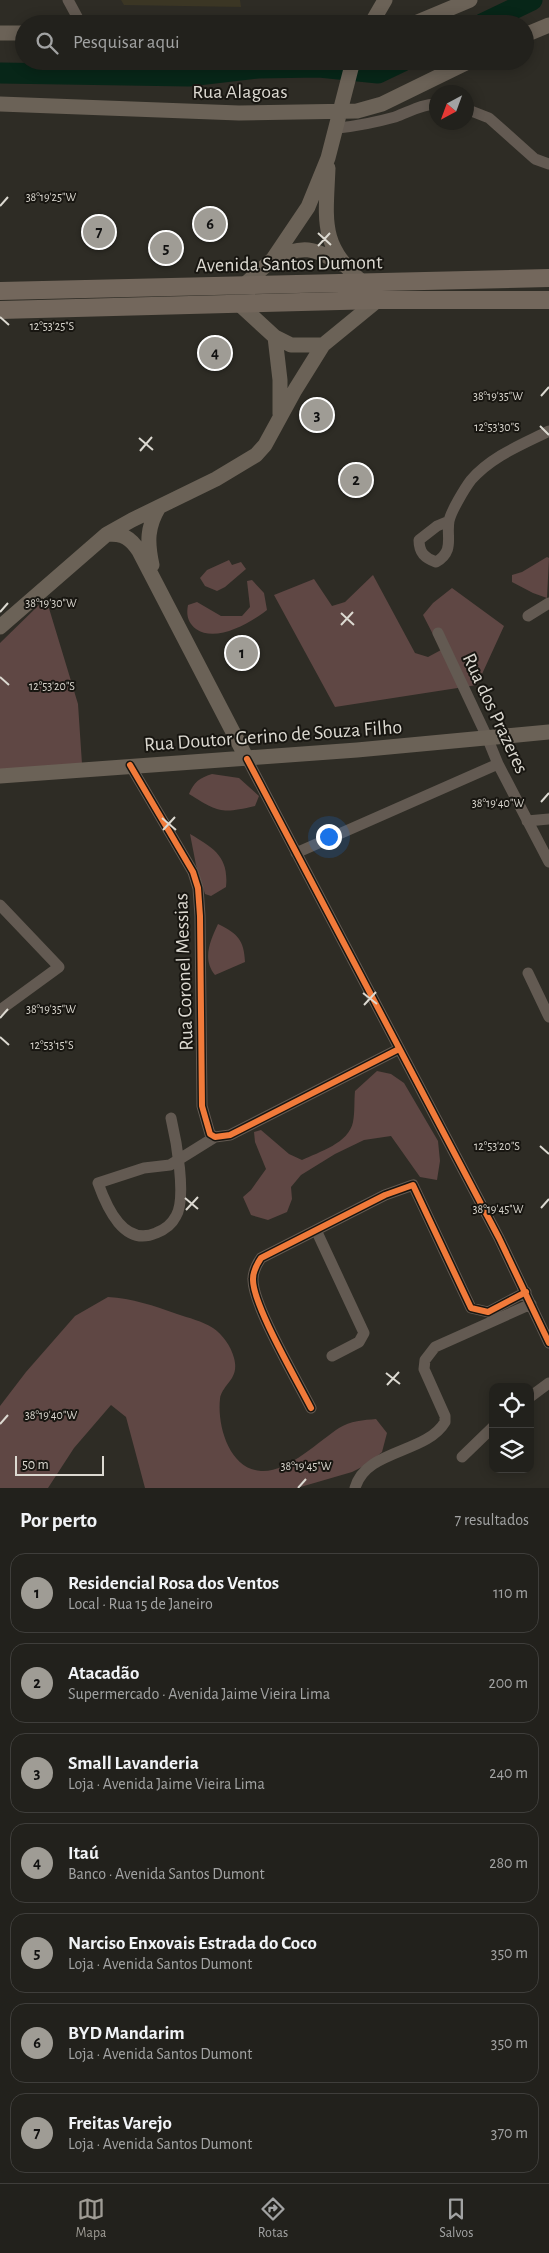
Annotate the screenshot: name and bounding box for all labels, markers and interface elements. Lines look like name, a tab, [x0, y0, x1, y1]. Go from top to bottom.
search box	[15, 15, 534, 70]
icon: search	[33, 29, 61, 57]
text: Pesquisar aqui	[73, 33, 179, 52]
street label: Rua Alagoas	[192, 82, 288, 102]
north arrow	[429, 85, 474, 130]
text: 38°19'25"W	[26, 191, 77, 203]
pin: 6	[194, 205, 226, 243]
pin: 7	[83, 213, 115, 251]
pin: 5	[150, 229, 182, 267]
street label: Avenida Santos Dumont	[195, 252, 383, 276]
text: 12°53'25"S	[30, 320, 75, 332]
pin: 4	[199, 334, 231, 372]
text: 38°19'35"W	[473, 390, 523, 402]
pin: 3	[301, 396, 333, 434]
text: 12°53'30"S	[474, 421, 520, 433]
pin: 2	[340, 461, 372, 499]
text: 38°19'30"W	[25, 597, 77, 609]
pin: 1	[226, 634, 258, 672]
street label: Rua dos Prazeres	[459, 650, 532, 777]
text: 12°53'20"S	[29, 680, 75, 692]
street label: Rua Doutor Gerino de Souza Filho	[143, 717, 403, 755]
text: 38°19'40"W	[472, 797, 524, 809]
your location	[316, 824, 342, 850]
street label: Rua Coronel Messias	[171, 893, 197, 1051]
text: 38°19'35"W	[26, 1003, 76, 1015]
text: 12°53'15"S	[30, 1039, 74, 1051]
text: 12°53'20"S	[474, 1140, 520, 1152]
text: 38°19'45"W	[473, 1203, 524, 1215]
map controls	[489, 1383, 534, 1473]
button: locate	[489, 1383, 534, 1428]
text: 38°19'40"W	[25, 1409, 77, 1421]
button: layers	[489, 1428, 534, 1473]
scale bar	[15, 1453, 104, 1476]
text: 50 m	[22, 1458, 49, 1472]
text: 38°19'45"W	[281, 1460, 332, 1472]
text: Por perto	[20, 1510, 97, 1531]
text: 7 resultados	[455, 1512, 529, 1528]
text: Residencial Rosa dos Ventos	[68, 1574, 279, 1593]
text: 1	[34, 1585, 40, 1601]
text: 110 m	[493, 1585, 528, 1601]
text: Local · Rua 15 de Janeiro	[68, 1596, 213, 1612]
text: Atacadão	[68, 1664, 139, 1683]
text: 2	[33, 1675, 41, 1691]
text: 200 m	[488, 1675, 528, 1691]
text: Supermercado · Avenida Jaime Vieira Lima	[68, 1686, 330, 1702]
text: Small Lavanderia	[68, 1754, 199, 1773]
text: 3	[34, 1765, 40, 1781]
text: 240 m	[489, 1765, 528, 1781]
text: Loja · Avenida Jaime Vieira Lima	[68, 1776, 265, 1792]
text: Itaú	[68, 1844, 99, 1863]
text: 4	[33, 1855, 41, 1871]
text: 280 m	[489, 1855, 528, 1871]
text: Banco · Avenida Santos Dumont	[68, 1866, 265, 1882]
text: Narciso Enxovais Estrada do Coco	[68, 1934, 317, 1953]
text: 5	[34, 1945, 40, 1961]
text: 350 m	[491, 1945, 528, 1961]
text: Loja · Avenida Santos Dumont	[68, 1956, 252, 1972]
text: BYD Mandarim	[68, 2024, 185, 2043]
text: 6	[33, 2035, 41, 2051]
text: 350 m	[491, 2035, 528, 2051]
text: Loja · Avenida Santos Dumont	[68, 2046, 252, 2062]
text: Freitas Varejo	[68, 2114, 172, 2133]
text: 7	[34, 2125, 40, 2141]
text: 370 m	[491, 2125, 528, 2141]
text: Loja · Avenida Santos Dumont	[68, 2136, 252, 2152]
tab: Mapa	[76, 2195, 107, 2242]
tab: Rotas	[258, 2195, 288, 2242]
tab: Salvos	[439, 2195, 473, 2242]

